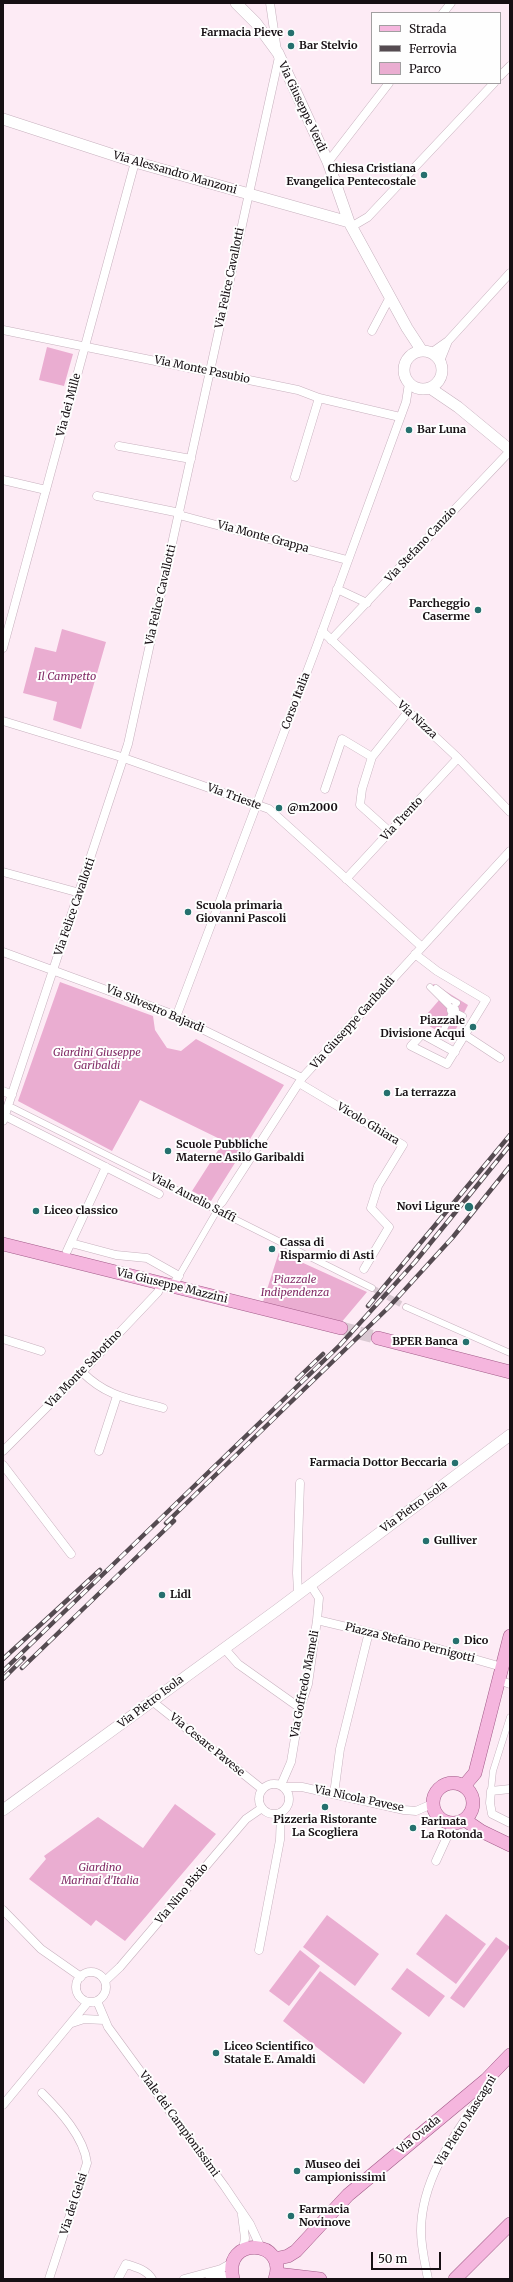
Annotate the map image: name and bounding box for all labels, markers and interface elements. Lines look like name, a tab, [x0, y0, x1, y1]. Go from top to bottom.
legend	[371, 12, 501, 84]
text: Strada	[409, 21, 446, 36]
place label: Farmacia Pieve	[201, 26, 283, 40]
marker: Farmacia Pieve	[286, 28, 296, 38]
place label: Bar Stelvio	[299, 39, 358, 53]
marker: Bar Stelvio	[286, 41, 296, 51]
text: Ferrovia	[409, 41, 457, 56]
street label: Via Giuseppe Verdi	[275, 60, 329, 154]
text: Parco	[409, 61, 441, 76]
street label: Via Alessandro Manzoni	[112, 149, 238, 197]
place label: Chiesa Cristiana Evangelica Pentecostale	[286, 162, 416, 188]
marker: Chiesa Cristiana Evangelica Pentecostale	[419, 170, 429, 180]
street label: Via Felice Cavallotti	[213, 226, 247, 330]
street label: Via Monte Pasubio	[153, 353, 251, 387]
street label: Via dei Mille	[54, 372, 84, 438]
place label: Bar Luna	[417, 423, 466, 437]
marker: Bar Luna	[404, 425, 414, 435]
street label: Via Stefano Canzio	[383, 505, 459, 585]
street label: Via Monte Grappa	[216, 518, 310, 556]
street label: Via Felice Cavallotti	[143, 543, 179, 647]
place label: Parcheggio Caserme	[409, 597, 470, 623]
marker: Parcheggio Caserme	[473, 605, 483, 615]
park label: Il Campetto	[38, 670, 96, 684]
street label: Corso Italia	[279, 671, 313, 731]
street label: Via Nizza	[394, 698, 440, 742]
street label: Via Trieste	[205, 781, 263, 813]
street label: Via Trento	[378, 794, 426, 844]
place label: @m2000	[287, 801, 338, 815]
marker: @m2000	[274, 803, 284, 813]
street label: Via Felice Cavallotti	[52, 856, 98, 958]
place label: Scuola primaria Giovanni Pascoli	[196, 899, 286, 925]
marker: Scuola primaria Giovanni Pascoli	[183, 907, 193, 917]
street label: Via Giuseppe Garibaldi	[308, 974, 398, 1072]
street label: Via Silvestro Bajardi	[104, 982, 206, 1036]
place label: Piazzale Divisione Acqui	[380, 1014, 465, 1040]
marker: Piazzale Divisione Acqui	[468, 1022, 478, 1032]
park label: Giardini Giuseppe Garibaldi	[53, 1046, 141, 1072]
place label: La terrazza	[395, 1086, 456, 1100]
marker: La terrazza	[382, 1088, 392, 1098]
street label: Vicolo Ghiara	[334, 1100, 402, 1148]
place label: Scuole Pubbliche Materne Asilo Garibaldi	[176, 1138, 304, 1164]
marker: Scuole Pubbliche Materne Asilo Garibaldi	[163, 1146, 173, 1156]
street label: Viale Aurelio Saffi	[148, 1171, 238, 1225]
place label: Novi Ligure	[397, 1200, 460, 1214]
marker: Novi Ligure	[463, 1201, 475, 1213]
place label: Liceo classico	[44, 1204, 118, 1218]
marker: Liceo classico	[31, 1206, 41, 1216]
place label: Cassa di Risparmio di Asti	[280, 1236, 374, 1262]
marker: Cassa di Risparmio di Asti	[267, 1244, 277, 1254]
street label: Via Giuseppe Mazzini	[115, 1266, 229, 1306]
park label: Piazzale Indipendenza	[261, 1273, 329, 1299]
street label: Via Monte Sabotino	[43, 1327, 125, 1411]
place label: BPER Banca	[392, 1335, 458, 1349]
marker: BPER Banca	[461, 1337, 471, 1347]
place label: Farmacia Dottor Beccaria	[310, 1456, 447, 1470]
marker: Farmacia Dottor Beccaria	[450, 1458, 460, 1468]
street label: Via Pietro Isola	[378, 1479, 450, 1535]
place label: Gulliver	[434, 1534, 477, 1548]
marker: Gulliver	[421, 1536, 431, 1546]
place label: Lidl	[170, 1588, 191, 1602]
marker: Lidl	[157, 1590, 167, 1600]
street label: Piazza Stefano Pernigotti	[344, 1620, 476, 1666]
street label: Via Goffredo Mameli	[288, 1629, 322, 1739]
place label: Dico	[464, 1634, 488, 1648]
marker: Dico	[451, 1636, 461, 1646]
street label: Via Pietro Isola	[116, 1673, 186, 1731]
street label: Via Cesare Pavese	[167, 1711, 247, 1779]
street label: Via Nicola Pavese	[313, 1783, 405, 1815]
marker: Pizzeria Ristorante La Scogliera	[320, 1802, 330, 1812]
place label: Pizzeria Ristorante La Scogliera	[273, 1813, 377, 1839]
place label: Farinata La Rotonda	[421, 1815, 483, 1841]
marker: Farinata La Rotonda	[408, 1823, 418, 1833]
park label: Giardino Marinai d'Italia	[61, 1861, 139, 1887]
street label: Via Nino Bixio	[153, 1861, 211, 1927]
place label: Liceo Scientifico Statale E. Amaldi	[224, 2040, 316, 2066]
marker: Liceo Scientifico Statale E. Amaldi	[211, 2048, 221, 2058]
street label: Viale dei Campionissimi	[136, 2069, 222, 2179]
street label: Via Pietro Mascagni	[433, 2073, 499, 2169]
street label: Via Ovada	[395, 2113, 443, 2157]
place label: Museo dei campionissimi	[305, 2158, 386, 2184]
marker: Museo dei campionissimi	[292, 2166, 302, 2176]
street label: Via dei Gelsi	[58, 2171, 90, 2237]
place label: Farmacia Novinove	[299, 2203, 351, 2229]
marker: Farmacia Novinove	[286, 2211, 296, 2221]
scale bar	[373, 2244, 443, 2270]
text: 50 m	[378, 2251, 407, 2266]

